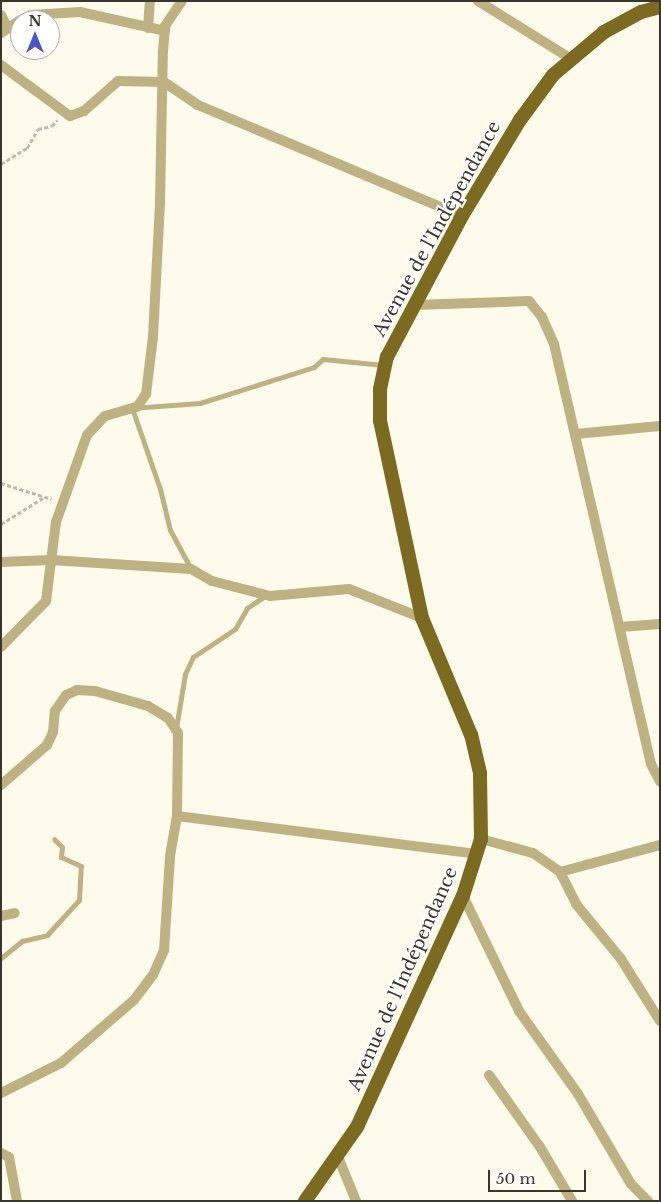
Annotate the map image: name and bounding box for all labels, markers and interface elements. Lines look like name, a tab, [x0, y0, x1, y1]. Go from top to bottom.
north arrow	[10, 10, 60, 60]
text: N	[28, 12, 42, 30]
street label: Avenue de l'Indépendance	[369, 118, 505, 340]
street label: Avenue de l'Indépendance	[344, 864, 462, 1094]
scale bar	[491, 1160, 588, 1192]
text: 50 m	[496, 1169, 536, 1188]

